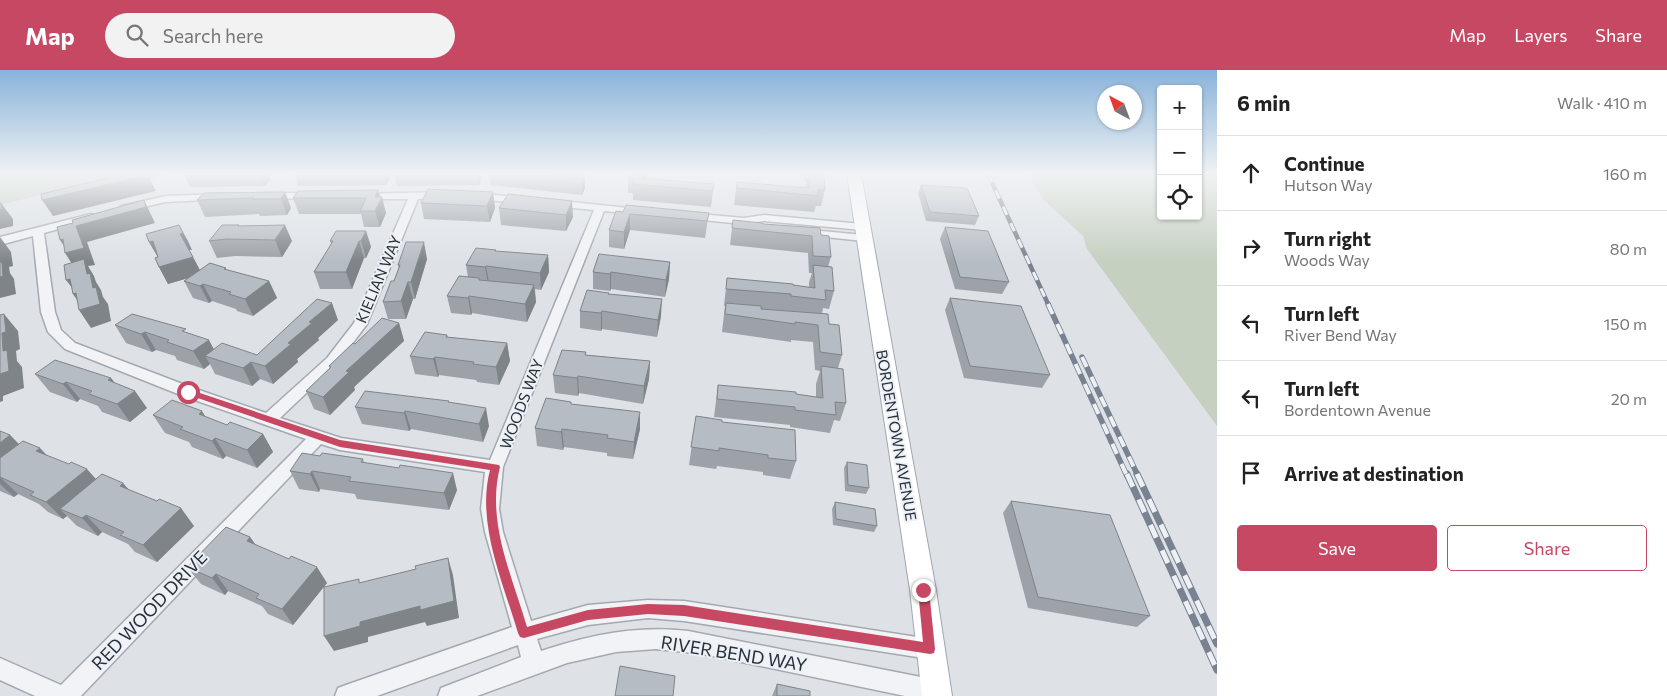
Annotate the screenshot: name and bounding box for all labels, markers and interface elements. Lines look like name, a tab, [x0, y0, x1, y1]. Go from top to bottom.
search box	[105, 13, 455, 58]
text: Map	[25, 21, 75, 50]
icon: search	[123, 21, 151, 49]
text: Search here	[163, 24, 263, 47]
text: Map	[1449, 24, 1486, 46]
text: Layers	[1514, 24, 1567, 46]
text: Share	[1595, 24, 1642, 46]
north arrow	[1097, 85, 1142, 130]
map controls	[1157, 85, 1202, 220]
button: +	[1157, 85, 1202, 130]
text: 6 min	[1237, 90, 1290, 115]
text: Walk · 410 m	[1557, 93, 1647, 112]
button: −	[1157, 130, 1202, 175]
text: Continue	[1284, 152, 1364, 175]
icon: ahead	[1237, 159, 1265, 187]
text: 160 m	[1603, 164, 1647, 183]
button: locate	[1157, 175, 1202, 220]
text: Hutson Way	[1284, 175, 1373, 194]
text: Turn right	[1284, 227, 1371, 250]
street label: KIELIAN WAY	[351, 232, 405, 326]
icon: right	[1237, 234, 1265, 262]
text: 80 m	[1610, 239, 1647, 258]
text: Woods Way	[1284, 250, 1370, 269]
text: Turn left	[1284, 302, 1359, 325]
icon: left	[1237, 309, 1265, 337]
text: 150 m	[1604, 314, 1647, 333]
text: River Bend Way	[1284, 325, 1397, 344]
street label: BORDENTOWN AVENUE	[873, 348, 921, 522]
street label: WOODS WAY	[496, 356, 547, 452]
text: Turn left	[1284, 377, 1359, 400]
route start	[177, 381, 200, 404]
icon: left	[1237, 384, 1265, 412]
text: 20 m	[1611, 389, 1647, 408]
text: Bordentown Avenue	[1284, 400, 1431, 419]
icon: arrive	[1237, 459, 1265, 487]
text: Arrive at destination	[1284, 462, 1464, 485]
button: Save	[1237, 525, 1437, 571]
button: Share	[1447, 525, 1647, 571]
street label: RED WOOD DRIVE	[87, 546, 211, 674]
route end	[912, 579, 935, 602]
street label: RIVER BEND WAY	[659, 631, 809, 675]

